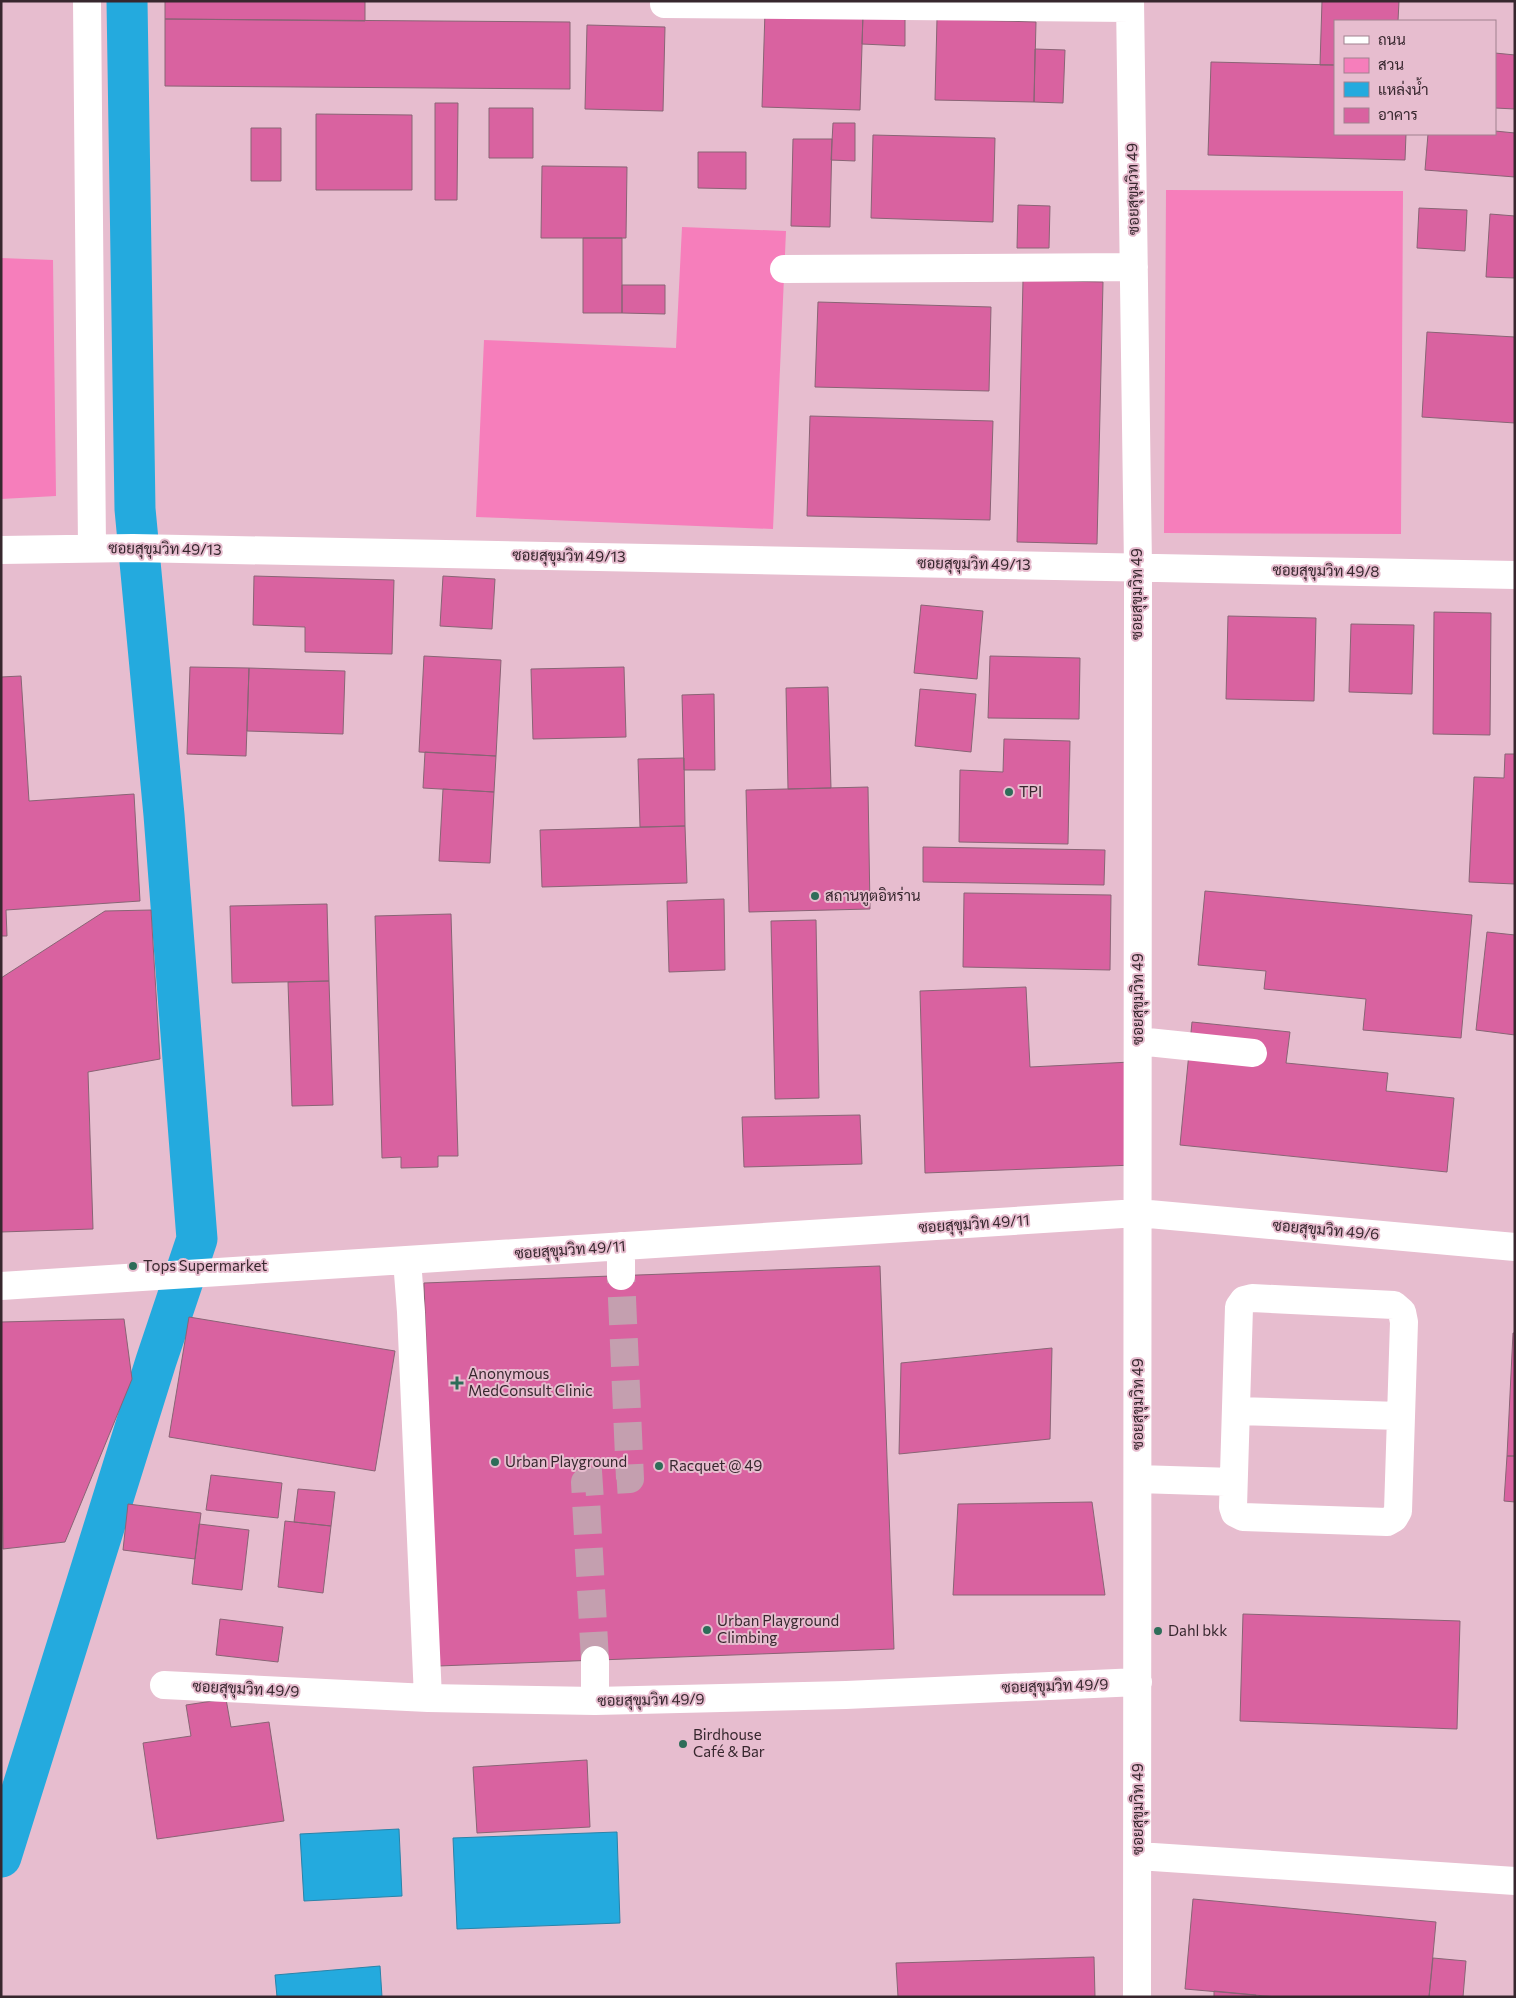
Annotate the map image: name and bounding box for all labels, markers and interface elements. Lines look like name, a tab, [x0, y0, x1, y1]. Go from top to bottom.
legend	[1334, 20, 1496, 135]
text: ถนน	[1378, 30, 1406, 48]
text: สวน	[1378, 55, 1404, 73]
text: แหล่งน้ำ	[1378, 77, 1429, 98]
text: อาคาร	[1378, 105, 1418, 123]
street label: ซอยสุขุมวิท 49	[1122, 143, 1145, 235]
street label: ซอยสุขุมวิท 49/13	[108, 538, 222, 561]
street label: ซอยสุขุมวิท 49/13	[512, 545, 626, 568]
street label: ซอยสุขุมวิท 49	[1127, 548, 1148, 640]
street label: ซอยสุขุมวิท 49/13	[917, 553, 1031, 576]
street label: ซอยสุขุมวิท 49/8	[1272, 560, 1380, 583]
place label: TPI	[1019, 782, 1042, 800]
marker: TPI	[1003, 786, 1015, 798]
place label: สถานทูตอิหร่าน	[825, 886, 921, 906]
marker: สถานทูตอิหร่าน	[809, 890, 821, 902]
street label: ซอยสุขุมวิท 49	[1128, 953, 1149, 1045]
street label: ซอยสุขุมวิท 49/11	[918, 1210, 1030, 1239]
street label: ซอยสุขุมวิท 49/6	[1272, 1215, 1380, 1246]
street label: ซอยสุขุมวิท 49/11	[514, 1236, 626, 1265]
place label: Tops Supermarket	[143, 1256, 267, 1274]
marker: Tops Supermarket	[127, 1260, 139, 1272]
street label: ซอยสุขุมวิท 49	[1128, 1358, 1149, 1450]
place label: Anonymous MedConsult Clinic	[468, 1364, 593, 1399]
marker: Anonymous MedConsult Clinic	[450, 1376, 464, 1390]
place label: Urban Playground	[505, 1452, 627, 1470]
marker: Urban Playground	[489, 1456, 501, 1468]
place label: Racquet @ 49	[669, 1456, 762, 1474]
marker: Racquet @ 49	[653, 1460, 665, 1472]
place label: Urban Playground Climbing	[717, 1611, 839, 1646]
place label: Dahl bkk	[1168, 1621, 1227, 1639]
marker: Urban Playground Climbing	[701, 1624, 713, 1636]
marker: Dahl bkk	[1152, 1625, 1164, 1637]
street label: ซอยสุขุมวิท 49/9	[1001, 1674, 1109, 1699]
street label: ซอยสุขุมวิท 49/9	[192, 1676, 300, 1703]
street label: ซอยสุขุมวิท 49/9	[597, 1689, 705, 1712]
place label: Birdhouse Café & Bar	[693, 1725, 765, 1760]
marker: Birdhouse Café & Bar	[677, 1738, 689, 1750]
street label: ซอยสุขุมวิท 49	[1128, 1763, 1149, 1855]

